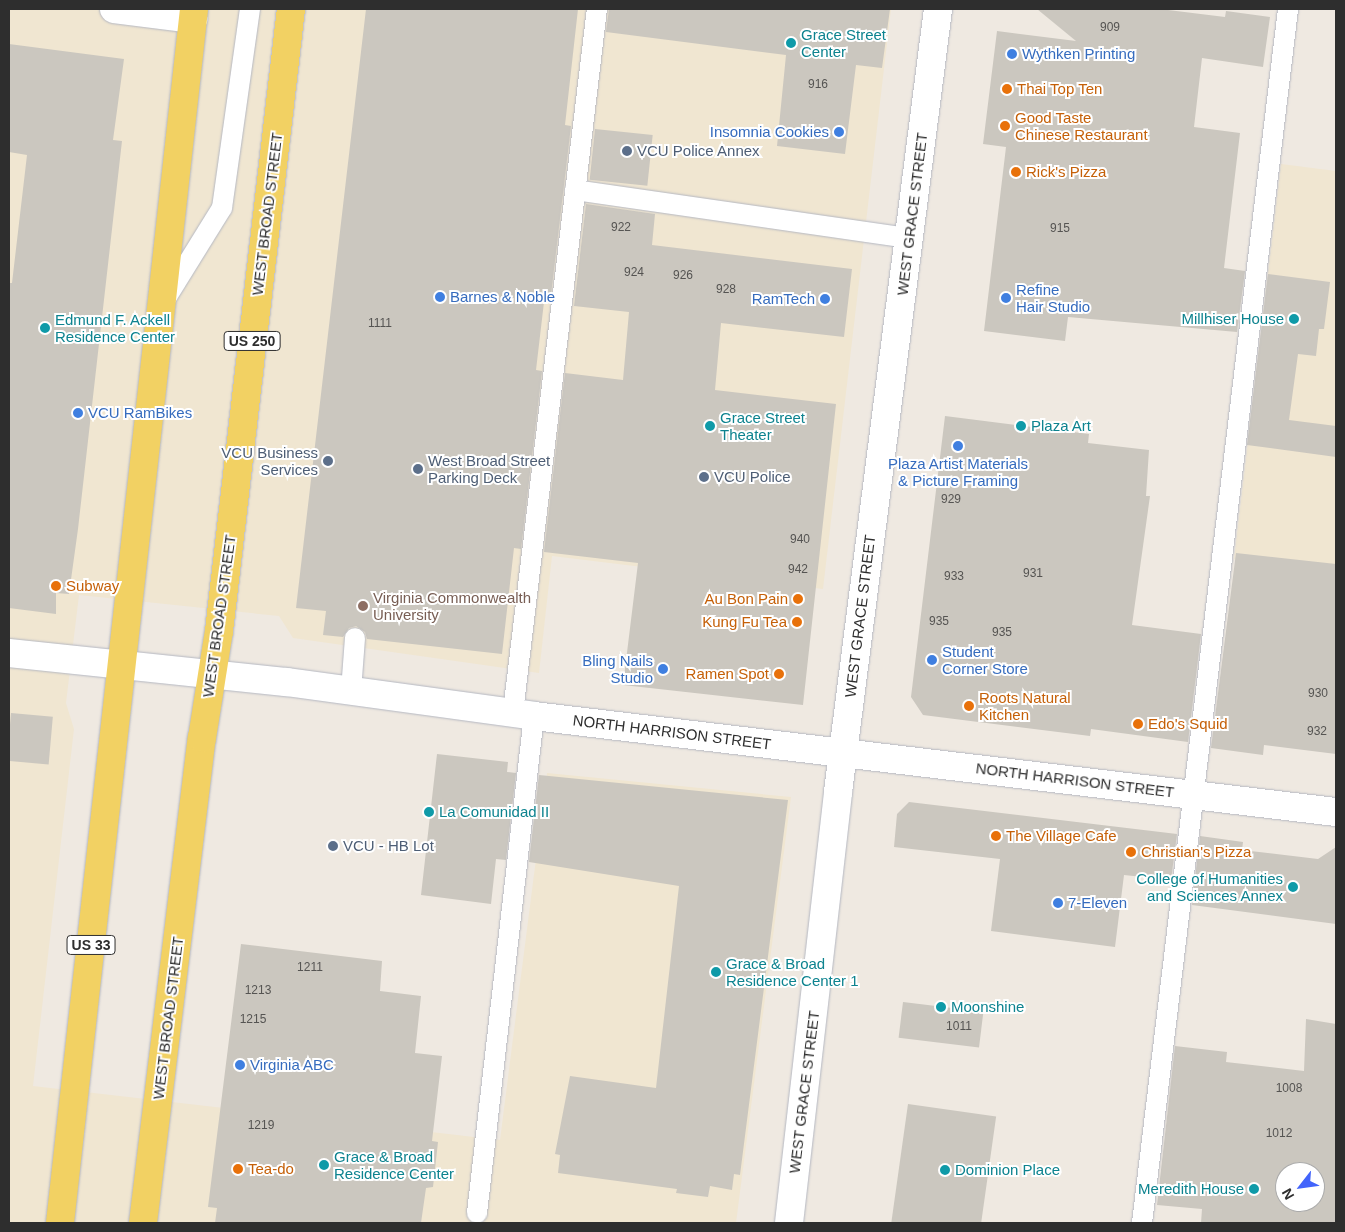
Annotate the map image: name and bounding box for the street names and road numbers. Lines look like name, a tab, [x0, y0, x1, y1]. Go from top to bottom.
street label: WEST BROAD STREET	[248, 131, 286, 297]
street label: WEST GRACE STREET	[893, 131, 931, 297]
road number: US 250	[223, 330, 281, 352]
street label: WEST BROAD STREET	[199, 533, 239, 699]
street label: WEST GRACE STREET	[841, 533, 879, 699]
street label: NORTH HARRISON STREET	[572, 711, 772, 753]
street label: NORTH HARRISON STREET	[975, 759, 1175, 801]
road number: US 33	[66, 934, 116, 956]
street label: WEST BROAD STREET	[149, 935, 187, 1101]
street label: WEST GRACE STREET	[785, 1009, 823, 1175]

